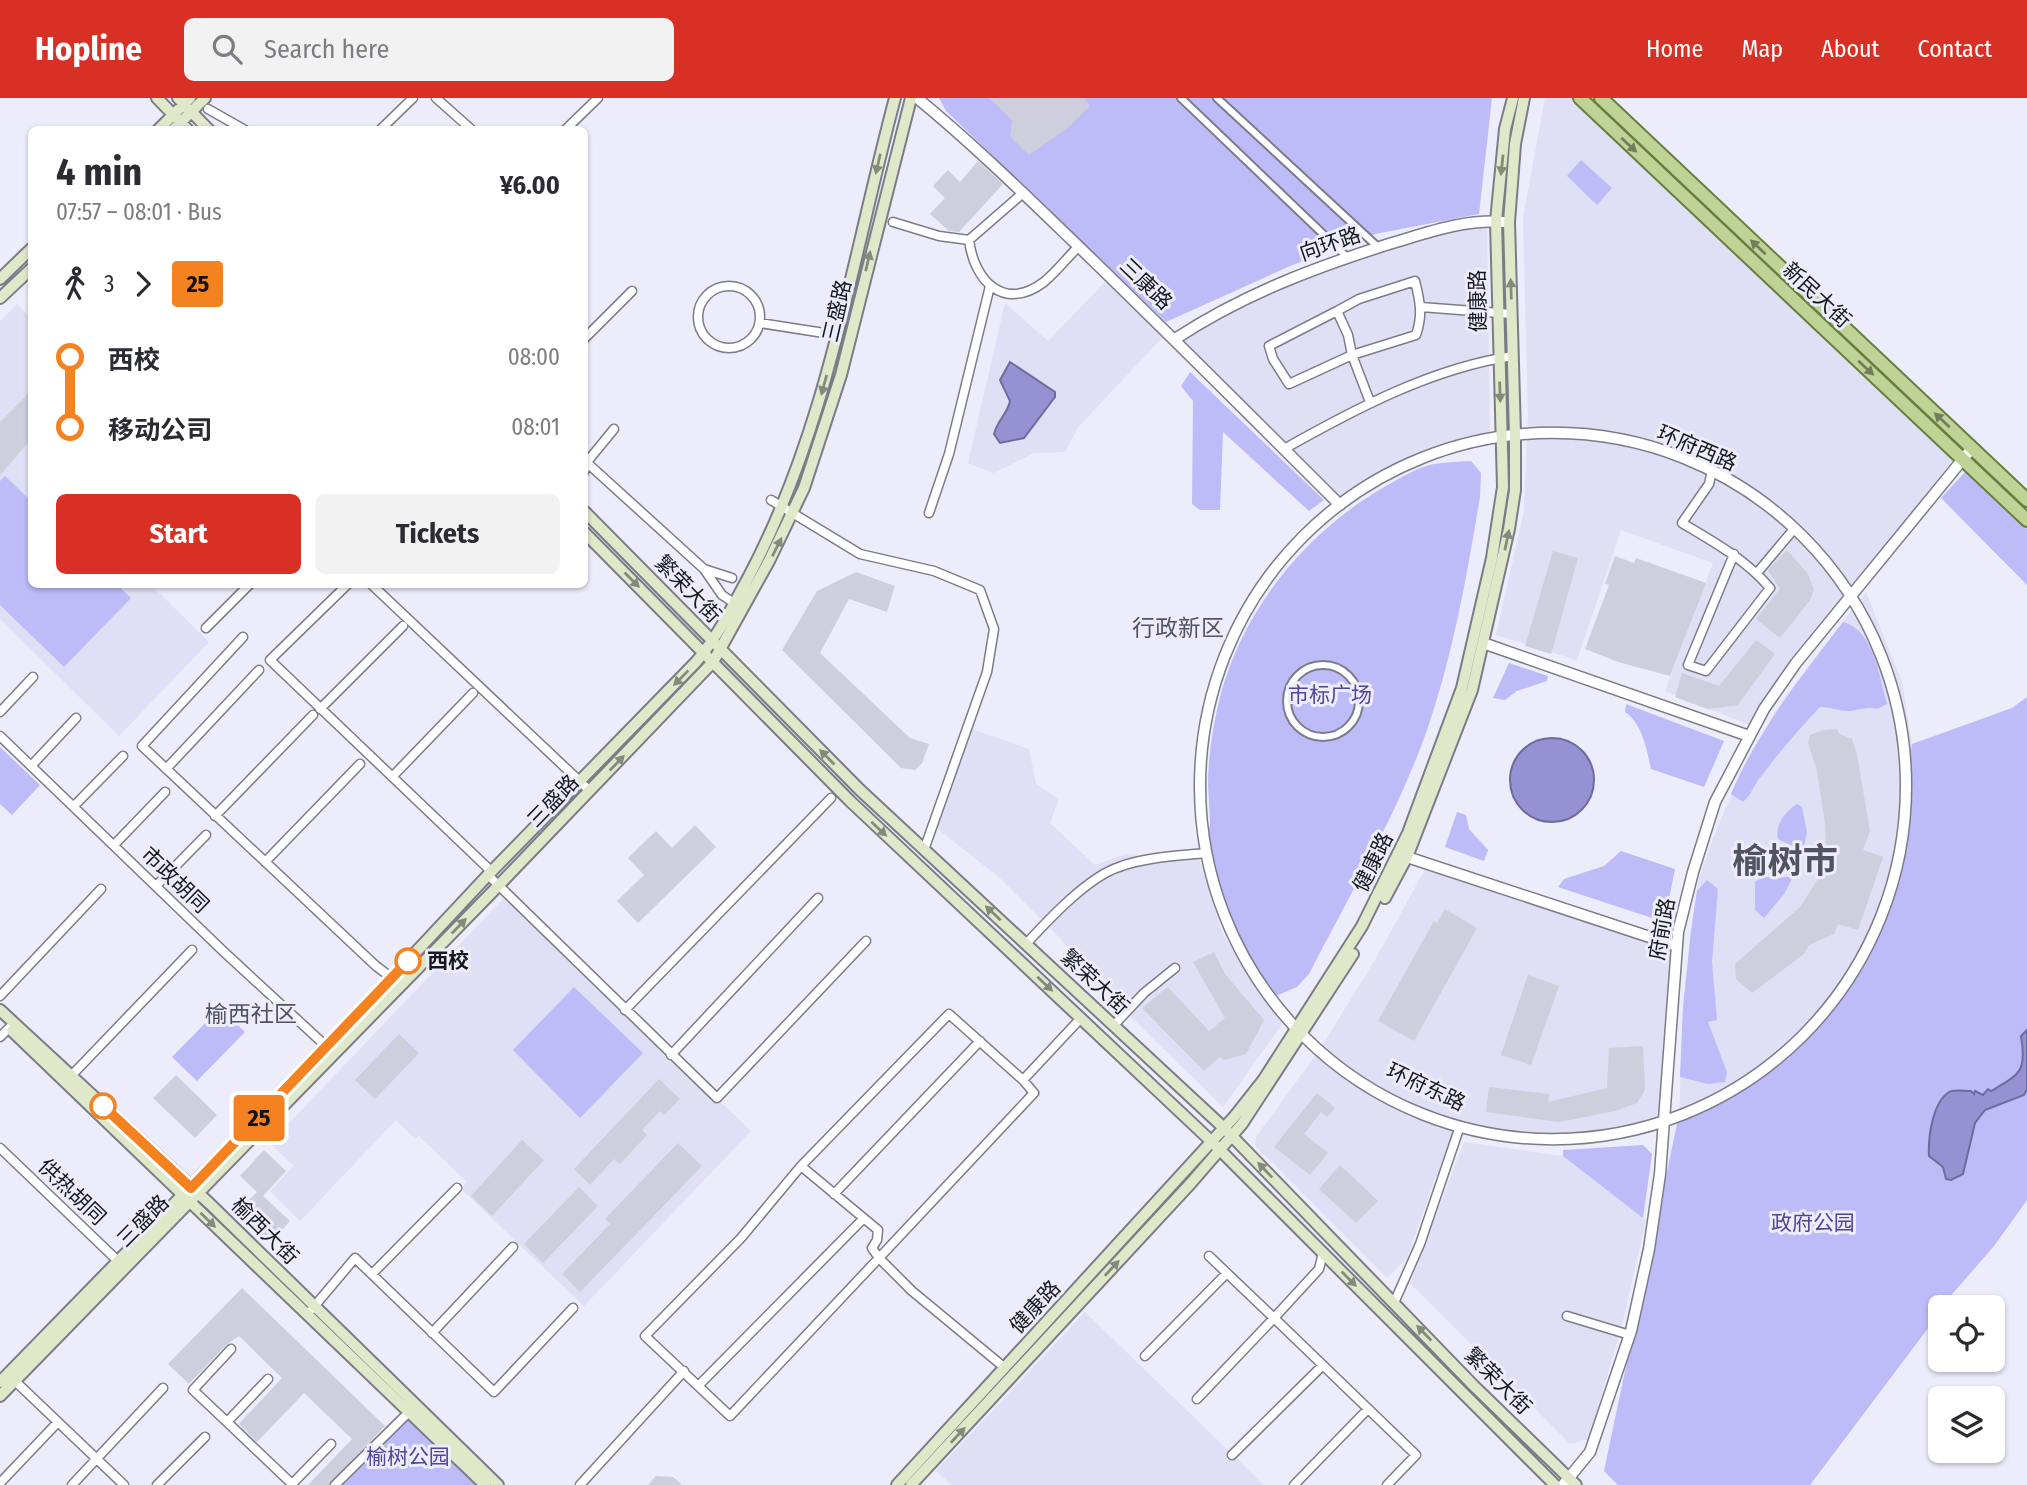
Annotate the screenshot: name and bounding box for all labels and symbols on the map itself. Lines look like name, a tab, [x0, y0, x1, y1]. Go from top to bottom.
one-way arrow	[1621, 136, 1638, 153]
one-way arrow	[872, 153, 883, 175]
one-way arrow	[1496, 154, 1507, 176]
street label: 向环路	[1296, 221, 1364, 267]
one-way arrow	[1750, 238, 1767, 255]
one-way arrow	[863, 250, 874, 272]
street label: 三康路	[1114, 253, 1178, 315]
street label: 新民大街	[1777, 257, 1857, 333]
street label: 健康路	[1464, 269, 1492, 333]
street label: 三盛路	[817, 277, 857, 345]
one-way arrow	[1505, 278, 1516, 300]
one-way arrow	[1857, 360, 1874, 376]
one-way arrow	[819, 375, 829, 396]
one-way arrow	[1494, 382, 1506, 404]
one-way arrow	[1934, 412, 1951, 428]
street label: 环府西路	[1653, 420, 1741, 476]
one-way arrow	[1501, 529, 1512, 551]
one-way arrow	[771, 537, 782, 557]
street label: 繁荣大街	[649, 550, 727, 628]
one-way arrow	[624, 572, 641, 589]
district label: 行政新区	[1132, 614, 1224, 642]
one-way arrow	[673, 669, 689, 686]
park label: 市标广场	[1288, 682, 1372, 708]
one-way arrow	[820, 749, 836, 766]
one-way arrow	[608, 755, 624, 772]
street label: 三盛路	[522, 769, 584, 833]
one-way arrow	[870, 820, 887, 836]
street label: 健康路	[1348, 828, 1398, 896]
district label: 榆树市	[1732, 840, 1838, 882]
street label: 市政胡同	[136, 841, 214, 919]
street label: 府前路	[1644, 896, 1680, 962]
one-way arrow	[985, 906, 1002, 922]
one-way arrow	[450, 918, 467, 935]
street label: 繁荣大街	[1055, 944, 1135, 1020]
marker: 西校	[395, 948, 421, 974]
place label: 西校	[427, 948, 469, 974]
one-way arrow	[1036, 976, 1053, 992]
district label: 榆西社区	[205, 1000, 297, 1028]
street label: 环府东路	[1382, 1057, 1470, 1117]
unlabelled marker	[90, 1093, 116, 1119]
line badge: 25	[228, 1095, 290, 1141]
street label: 供热胡同	[33, 1153, 111, 1231]
one-way arrow	[1258, 1162, 1274, 1179]
street label: 三盛路	[112, 1190, 174, 1252]
street label: 榆西大街	[226, 1192, 304, 1270]
park label: 政府公园	[1771, 1210, 1855, 1236]
one-way arrow	[199, 1211, 216, 1227]
one-way arrow	[1104, 1259, 1120, 1277]
one-way arrow	[1340, 1271, 1357, 1288]
street label: 健康路	[1004, 1275, 1066, 1339]
one-way arrow	[1415, 1325, 1432, 1342]
street label: 繁荣大街	[1459, 1342, 1537, 1420]
one-way arrow	[949, 1427, 965, 1444]
park label: 榆树公园	[366, 1444, 450, 1470]

